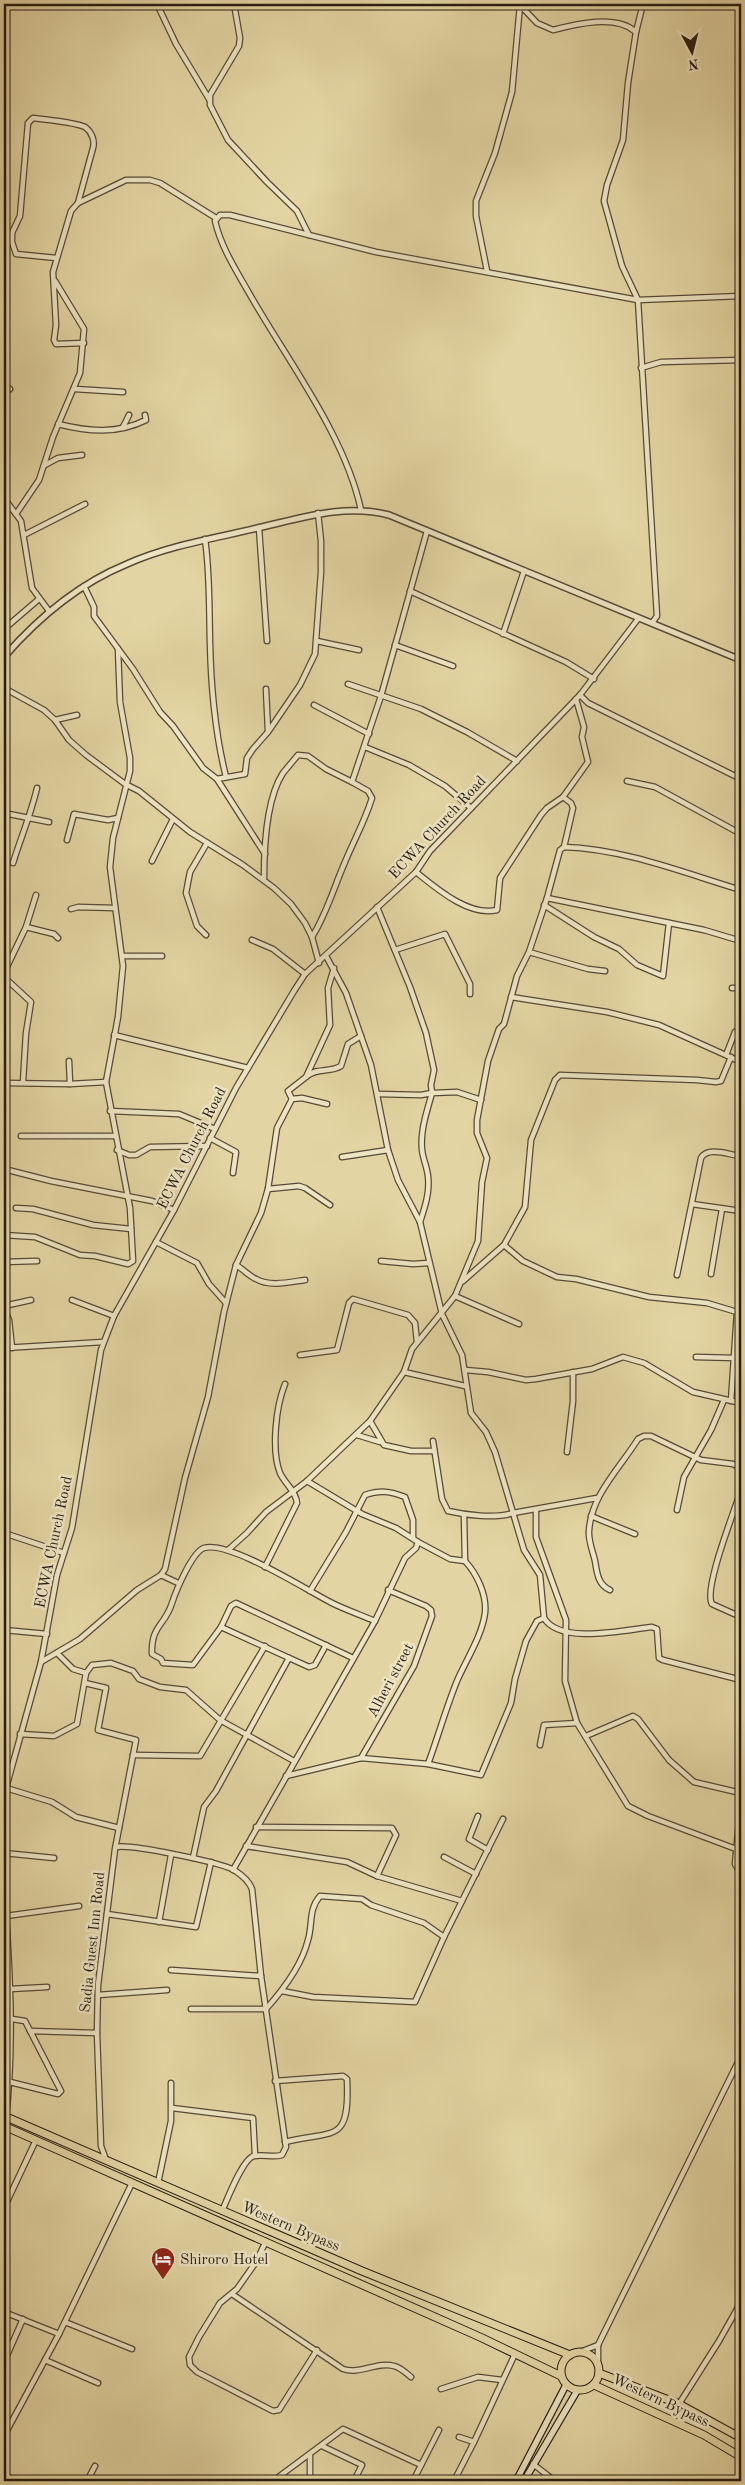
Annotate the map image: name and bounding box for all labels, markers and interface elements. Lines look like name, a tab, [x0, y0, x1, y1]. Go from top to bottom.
north arrow	[668, 28, 718, 78]
text: N	[687, 56, 700, 72]
street label: ECWA Church Road	[387, 774, 490, 882]
street label: ECWA Church Road	[155, 1085, 230, 1212]
street label: ECWA Church Road	[33, 1475, 76, 1610]
street label: Alheri street	[365, 1641, 417, 1720]
street label: Sadia Guest Inn Road	[79, 1871, 108, 2013]
street label: Western Bypass	[239, 2200, 342, 2255]
hotel icon: Shiroro Hotel	[150, 2246, 176, 2280]
place label: Shiroro Hotel	[180, 2253, 268, 2268]
street label: Western Bypass	[610, 2372, 711, 2430]

